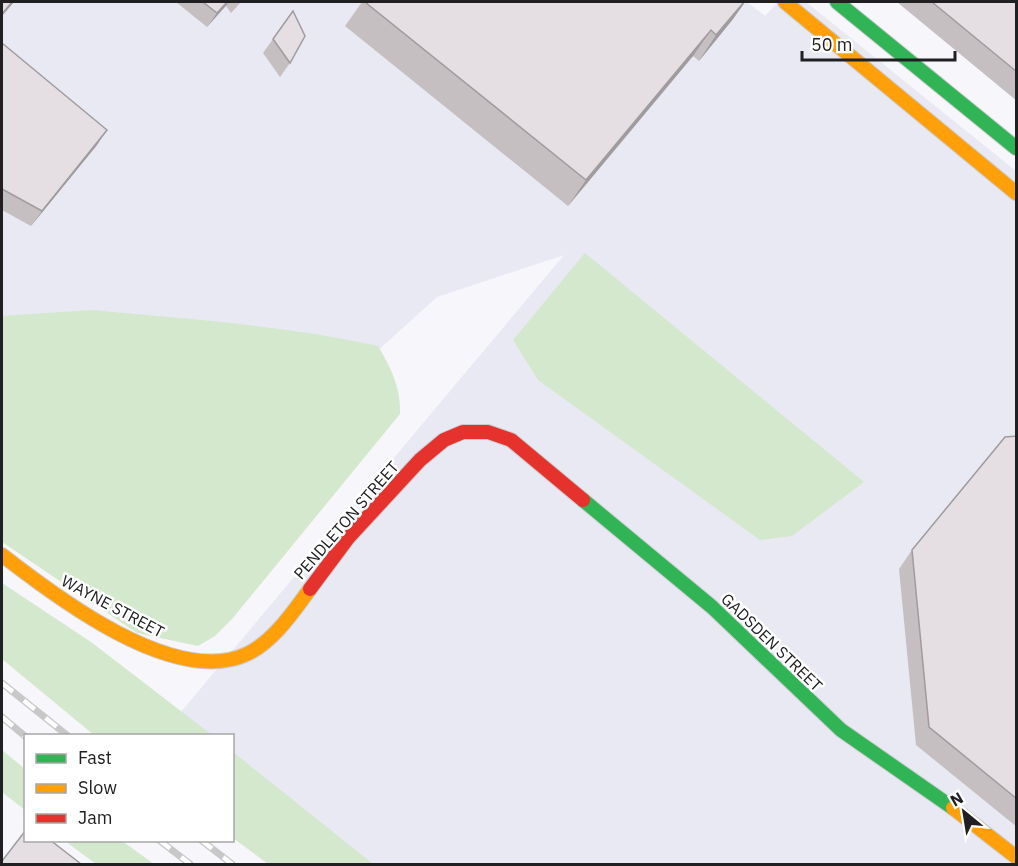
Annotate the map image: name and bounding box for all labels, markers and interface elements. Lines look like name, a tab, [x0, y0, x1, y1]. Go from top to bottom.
scale bar	[802, 24, 955, 62]
text: 50 m	[811, 33, 853, 56]
street label: PENDLETON STREET	[289, 457, 403, 583]
street label: WAYNE STREET	[58, 570, 168, 642]
street label: GADSDEN STREET	[717, 589, 827, 695]
legend	[24, 734, 234, 842]
text: Fast	[78, 746, 112, 769]
text: Slow	[78, 776, 117, 799]
north arrow	[934, 782, 994, 842]
text: N	[946, 787, 967, 811]
text: Jam	[78, 806, 113, 829]

